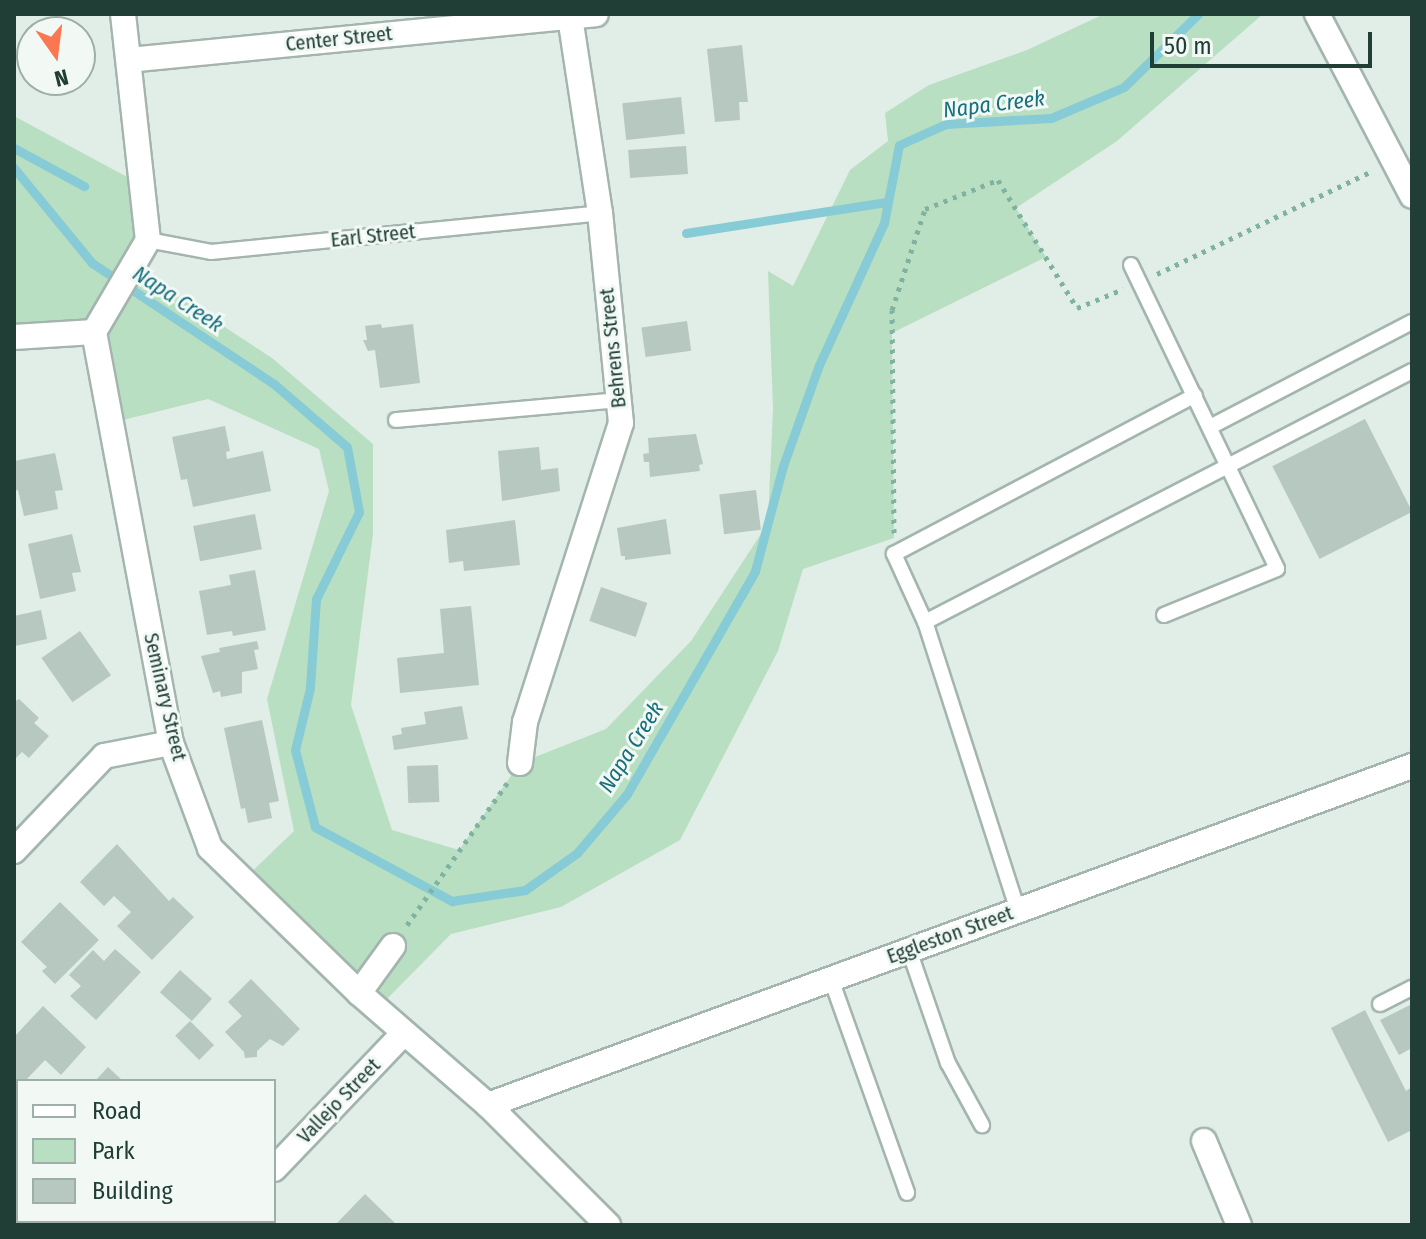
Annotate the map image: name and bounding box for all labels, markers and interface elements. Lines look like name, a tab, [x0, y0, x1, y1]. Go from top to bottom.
north arrow	[16, 16, 96, 96]
scale bar	[1154, 16, 1376, 66]
street label: Center Street	[284, 21, 394, 57]
text: 50 m	[1164, 32, 1212, 60]
text: N	[52, 63, 71, 93]
water label: Napa Creek	[942, 85, 1046, 123]
street label: Earl Street	[329, 220, 417, 252]
water label: Napa Creek	[128, 260, 228, 338]
street label: Behrens Street	[595, 287, 631, 409]
street label: Seminary Street	[139, 631, 191, 763]
water label: Napa Creek	[593, 697, 669, 797]
street label: Eggleston Street	[884, 901, 1016, 969]
street label: Vallejo Street	[293, 1054, 385, 1148]
legend	[16, 1079, 276, 1223]
text: Road	[92, 1097, 142, 1125]
text: Park	[92, 1137, 135, 1165]
text: Building	[92, 1177, 173, 1205]

